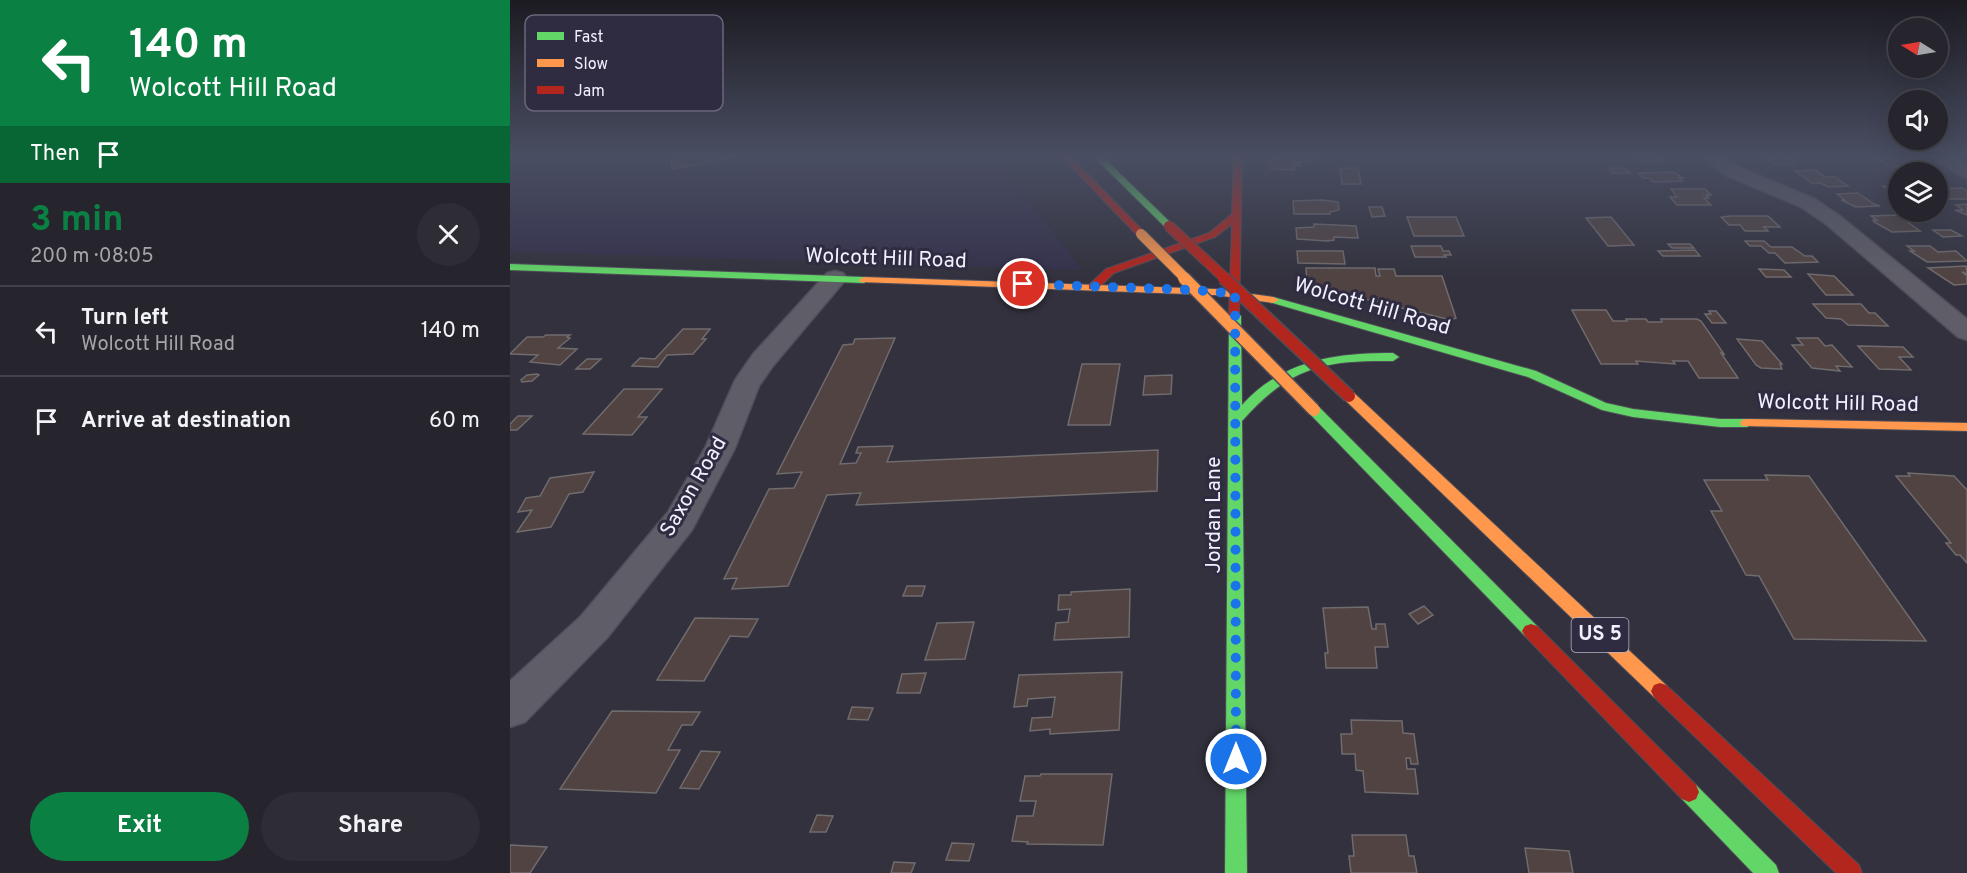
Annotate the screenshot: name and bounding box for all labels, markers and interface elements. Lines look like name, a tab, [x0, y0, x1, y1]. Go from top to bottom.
legend	[525, 15, 723, 111]
north arrow	[1888, 18, 1948, 78]
map controls	[1888, 18, 1948, 222]
text: 140 m	[129, 20, 248, 73]
icon: left	[30, 24, 108, 102]
text: Fast	[574, 28, 604, 48]
text: Slow	[574, 55, 608, 75]
text: Wolcott Hill Road	[129, 72, 337, 106]
text: Jam	[574, 82, 605, 102]
button: sound	[1888, 90, 1948, 150]
icon: arrive	[92, 138, 125, 171]
text: Then	[30, 141, 80, 168]
button: layers	[1888, 162, 1948, 222]
text: 3 min	[30, 198, 124, 244]
button: close	[417, 203, 480, 266]
street label: Wolcott Hill Road	[805, 243, 967, 275]
text: 200 m · 08:05	[30, 244, 154, 270]
pin	[997, 258, 1048, 309]
icon: arrive	[1006, 267, 1039, 300]
street label: Wolcott Hill Road	[1291, 272, 1453, 342]
text: Turn left	[81, 305, 169, 332]
icon: left	[30, 315, 63, 348]
text: 140 m	[421, 318, 480, 345]
text: Wolcott Hill Road	[81, 332, 235, 358]
street label: Wolcott Hill Road	[1757, 389, 1919, 419]
icon: arrive	[30, 405, 63, 438]
text: Arrive at destination	[81, 408, 291, 435]
text: 60 m	[429, 408, 480, 435]
street label: Saxon Road	[655, 432, 733, 542]
street label: Jordan Lane	[1201, 456, 1228, 574]
road number: US 5	[1572, 618, 1628, 652]
position arrow	[1204, 727, 1268, 791]
button: Exit	[30, 792, 249, 861]
button: Share	[261, 792, 480, 861]

